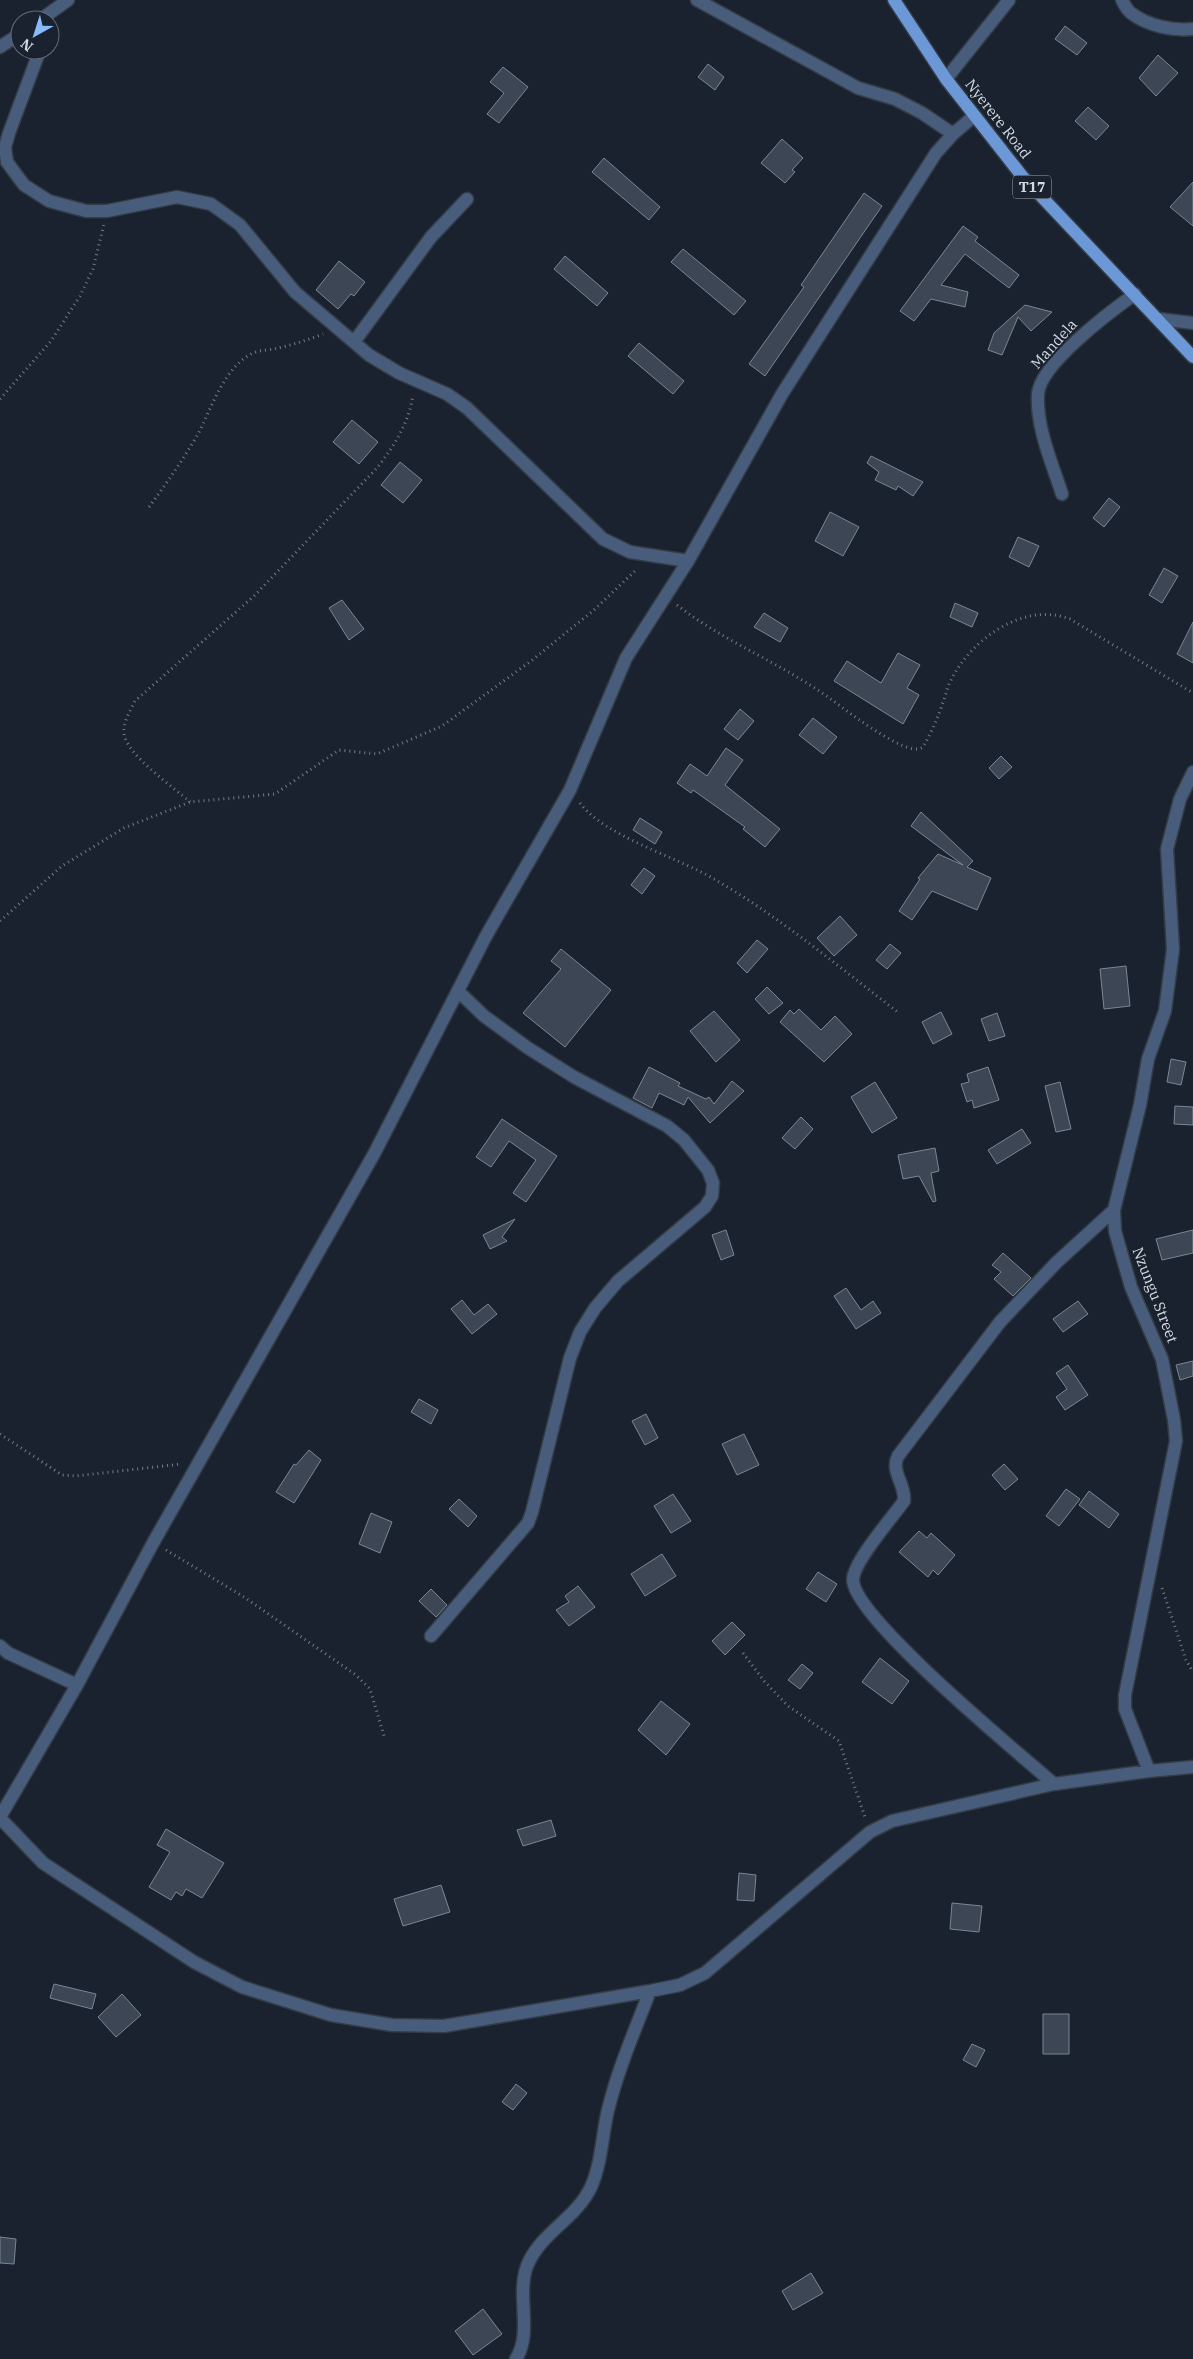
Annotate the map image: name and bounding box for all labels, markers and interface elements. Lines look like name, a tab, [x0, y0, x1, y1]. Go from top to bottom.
north arrow	[10, 10, 60, 60]
text: N	[17, 35, 37, 56]
street label: Nyerere Road	[961, 75, 1035, 162]
road number: T17	[1013, 176, 1051, 198]
street label: Mandela	[1026, 315, 1081, 373]
street label: Nzungu Street	[1129, 1244, 1182, 1345]

